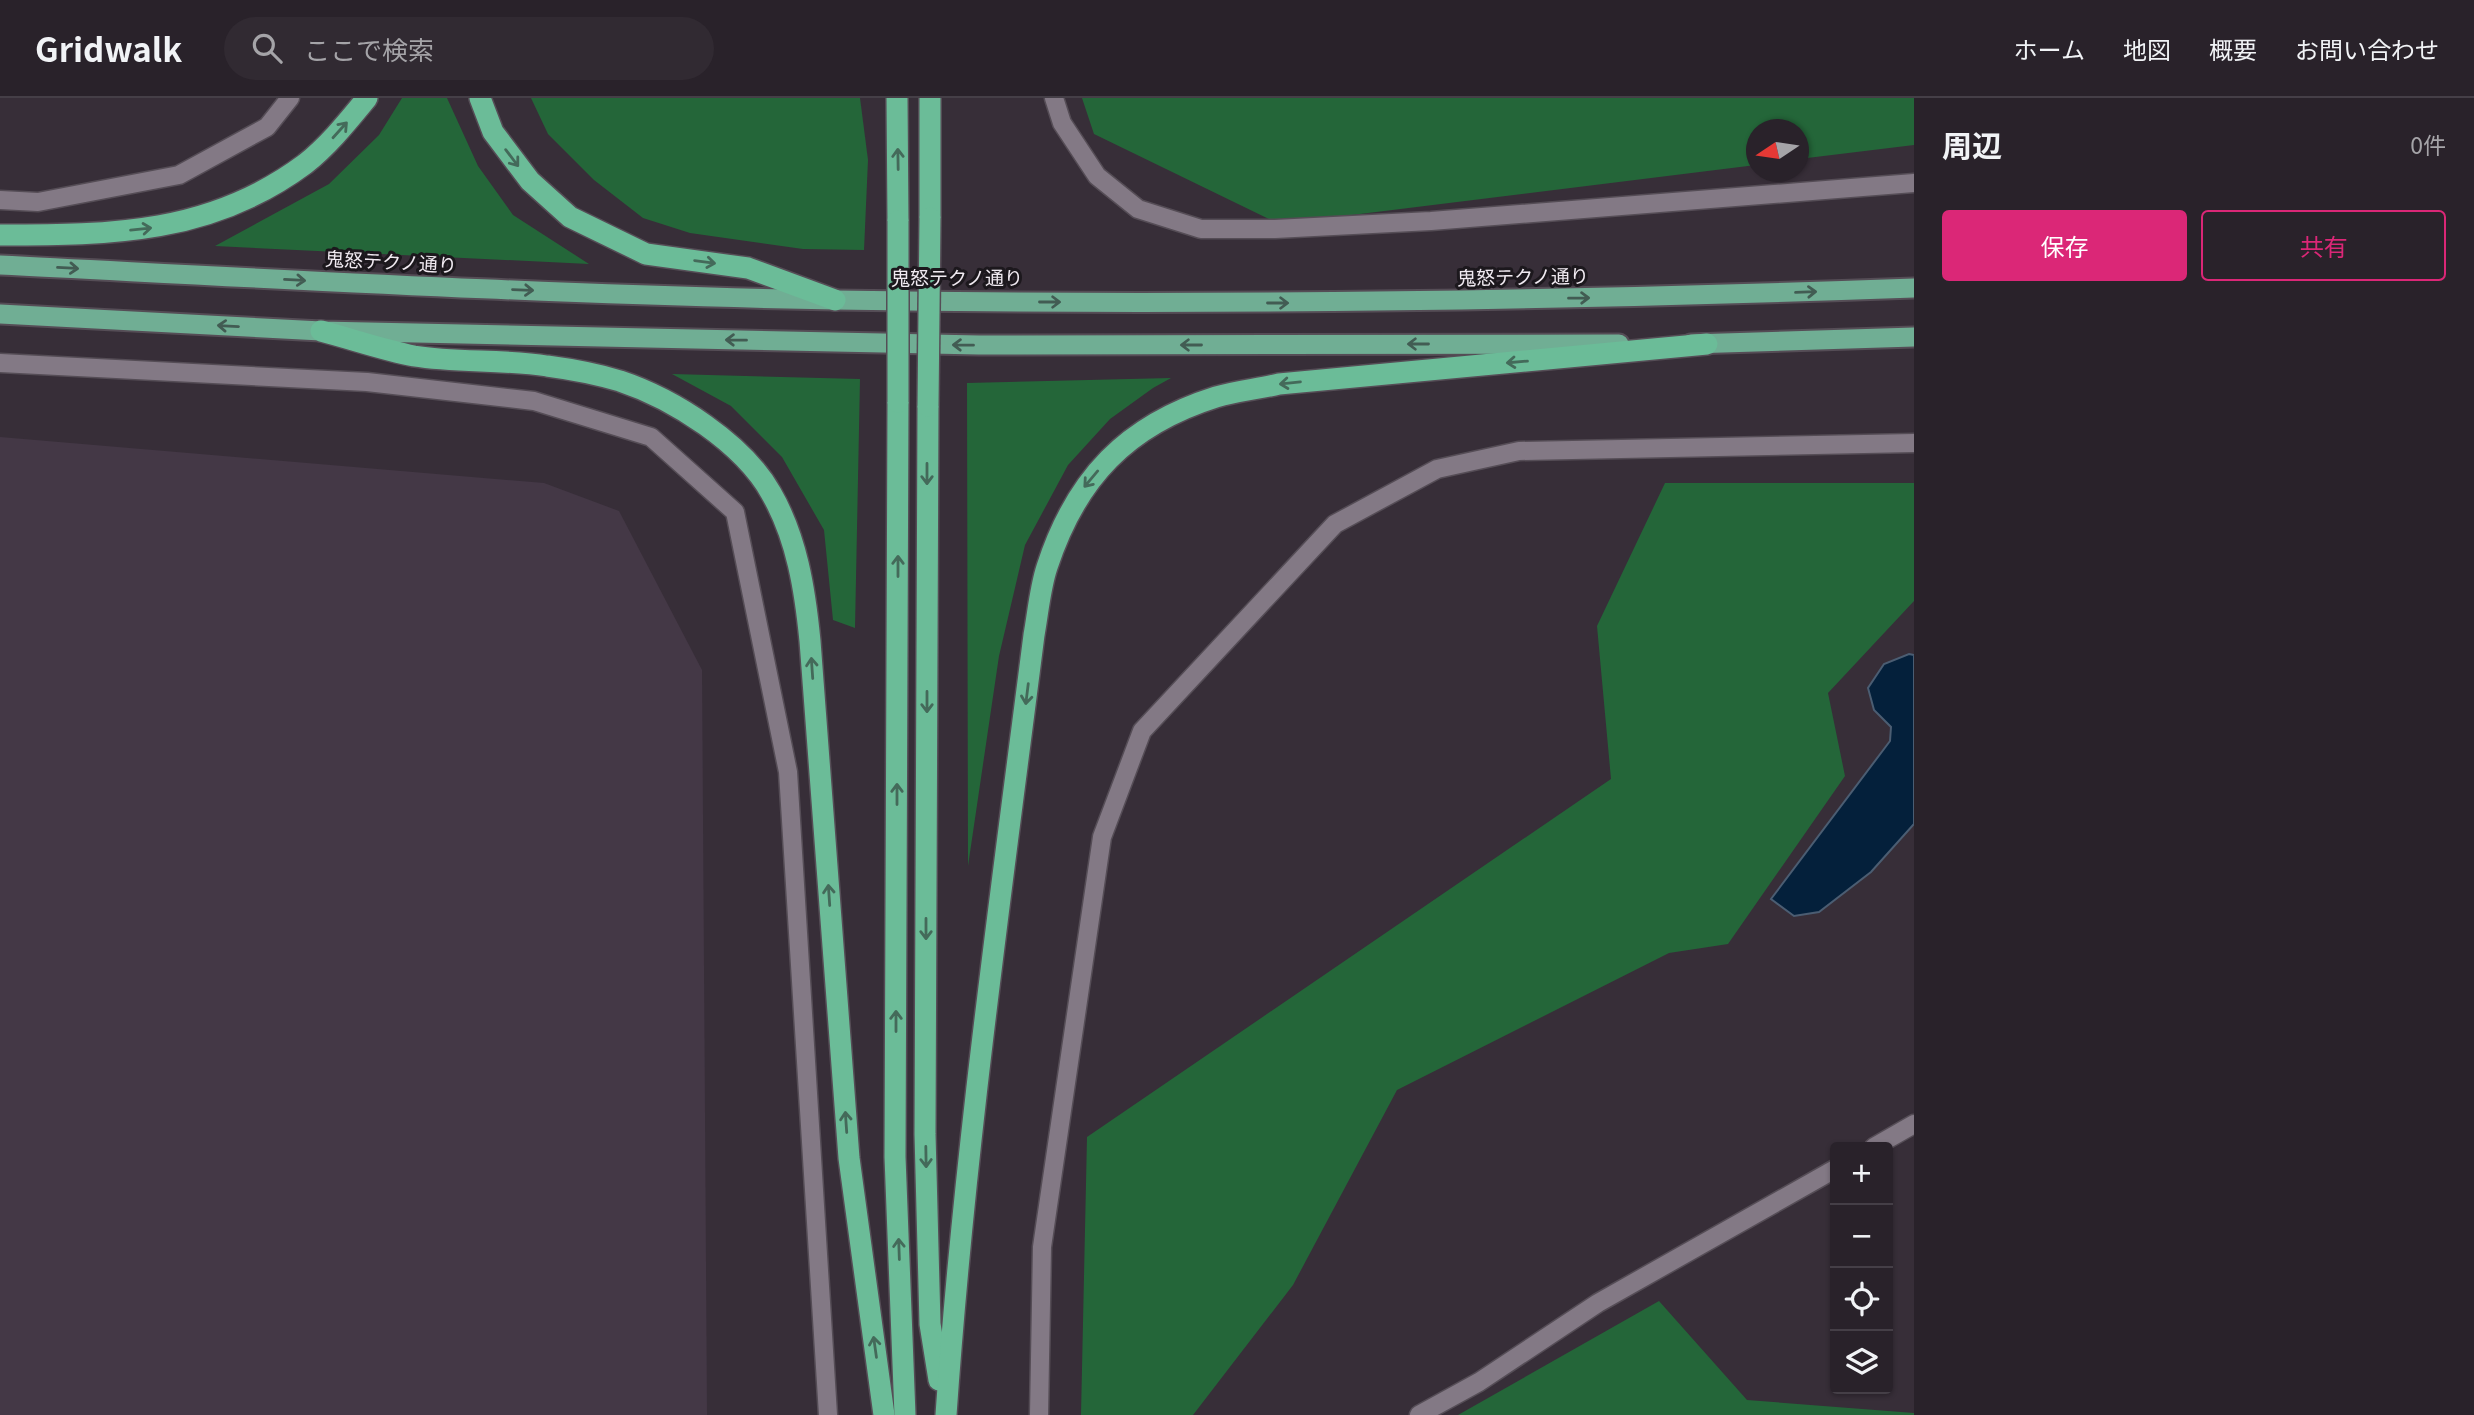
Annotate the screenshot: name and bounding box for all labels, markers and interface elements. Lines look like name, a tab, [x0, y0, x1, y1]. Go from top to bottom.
search box	[224, 17, 714, 80]
text: Gridwalk	[35, 24, 182, 72]
icon: search	[248, 29, 286, 67]
text: ここで検索	[304, 30, 434, 67]
text: ホーム	[2014, 31, 2085, 66]
text: 地図	[2123, 31, 2171, 66]
text: 概要	[2209, 31, 2257, 66]
text: お問い合わせ	[2295, 31, 2439, 66]
north arrow	[1746, 119, 1809, 182]
one-way arrow	[332, 122, 349, 139]
text: 周辺	[1942, 122, 2002, 166]
text: 0件	[2410, 127, 2446, 161]
one-way arrow	[505, 148, 520, 166]
one-way arrow	[891, 148, 905, 171]
button: 保存	[1942, 210, 2187, 281]
button: 共有	[2201, 210, 2446, 281]
one-way arrow	[130, 223, 152, 236]
street label: 鬼怒テクノ通り	[325, 244, 458, 277]
one-way arrow	[694, 256, 716, 269]
street label: 鬼怒テクノ通り	[1457, 261, 1589, 290]
one-way arrow	[56, 262, 79, 275]
street label: 鬼怒テクノ通り	[891, 263, 1023, 290]
one-way arrow	[284, 274, 307, 287]
one-way arrow	[511, 283, 534, 297]
one-way arrow	[1794, 286, 1817, 299]
one-way arrow	[1567, 292, 1590, 305]
one-way arrow	[1039, 295, 1062, 309]
one-way arrow	[1266, 296, 1289, 310]
one-way arrow	[217, 319, 240, 332]
one-way arrow	[724, 333, 747, 346]
one-way arrow	[1407, 337, 1430, 351]
one-way arrow	[952, 338, 975, 351]
one-way arrow	[1179, 338, 1202, 352]
one-way arrow	[1506, 356, 1529, 369]
one-way arrow	[1280, 377, 1302, 390]
one-way arrow	[920, 463, 934, 486]
one-way arrow	[1083, 469, 1099, 487]
one-way arrow	[891, 555, 905, 578]
one-way arrow	[805, 657, 818, 680]
one-way arrow	[1020, 682, 1033, 704]
one-way arrow	[920, 690, 934, 713]
one-way arrow	[890, 783, 904, 806]
one-way arrow	[822, 884, 835, 907]
one-way arrow	[919, 918, 933, 941]
one-way arrow	[889, 1010, 903, 1033]
one-way arrow	[840, 1110, 853, 1133]
map controls	[1830, 1142, 1893, 1394]
button: +	[1830, 1142, 1893, 1205]
one-way arrow	[919, 1145, 933, 1168]
button: −	[1830, 1205, 1893, 1268]
one-way arrow	[892, 1238, 905, 1261]
button: locate	[1830, 1268, 1893, 1331]
button: layers	[1830, 1331, 1893, 1394]
one-way arrow	[868, 1337, 881, 1359]

